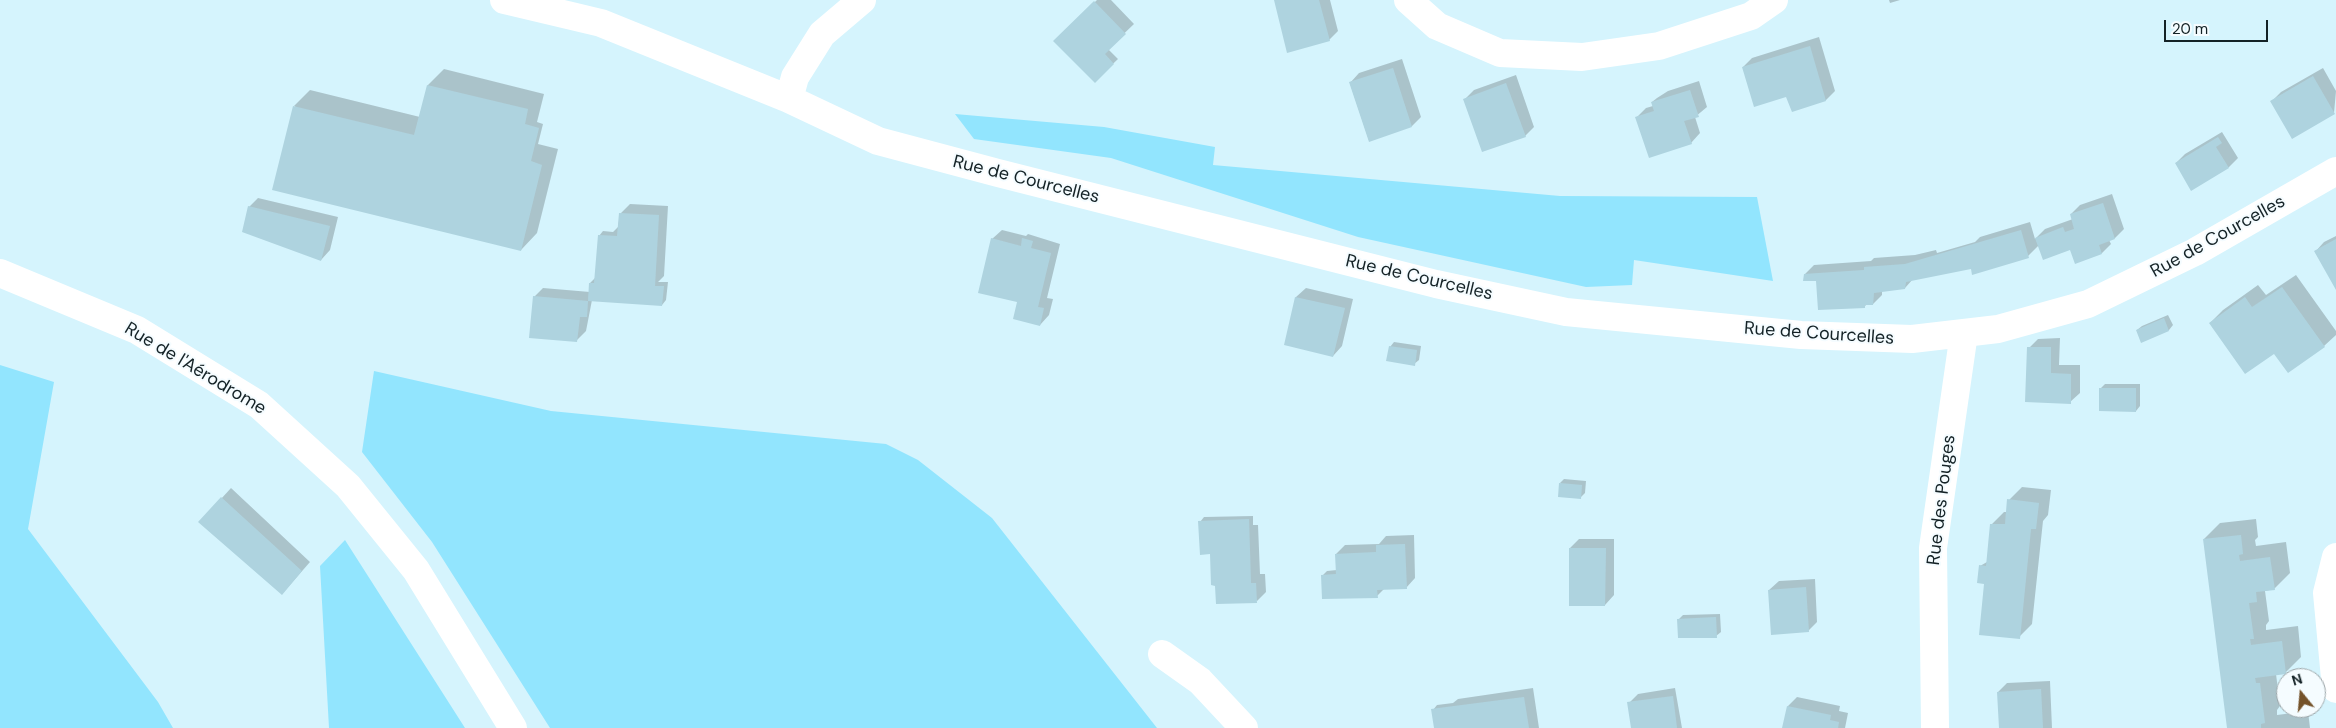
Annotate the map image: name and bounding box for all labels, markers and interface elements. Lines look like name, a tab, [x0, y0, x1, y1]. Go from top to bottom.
scale bar	[2166, 10, 2270, 42]
text: 20 m	[2172, 19, 2208, 39]
street label: Rue de Courcelles	[950, 151, 1102, 209]
street label: Rue de Courcelles	[2147, 191, 2289, 283]
street label: Rue de Courcelles	[1343, 251, 1495, 305]
street label: Rue de l'Aérodrome	[120, 318, 270, 420]
street label: Rue de Courcelles	[1743, 318, 1895, 350]
street label: Rue des Pouges	[1923, 434, 1961, 566]
north arrow	[2276, 668, 2326, 718]
text: N	[2289, 670, 2304, 690]

